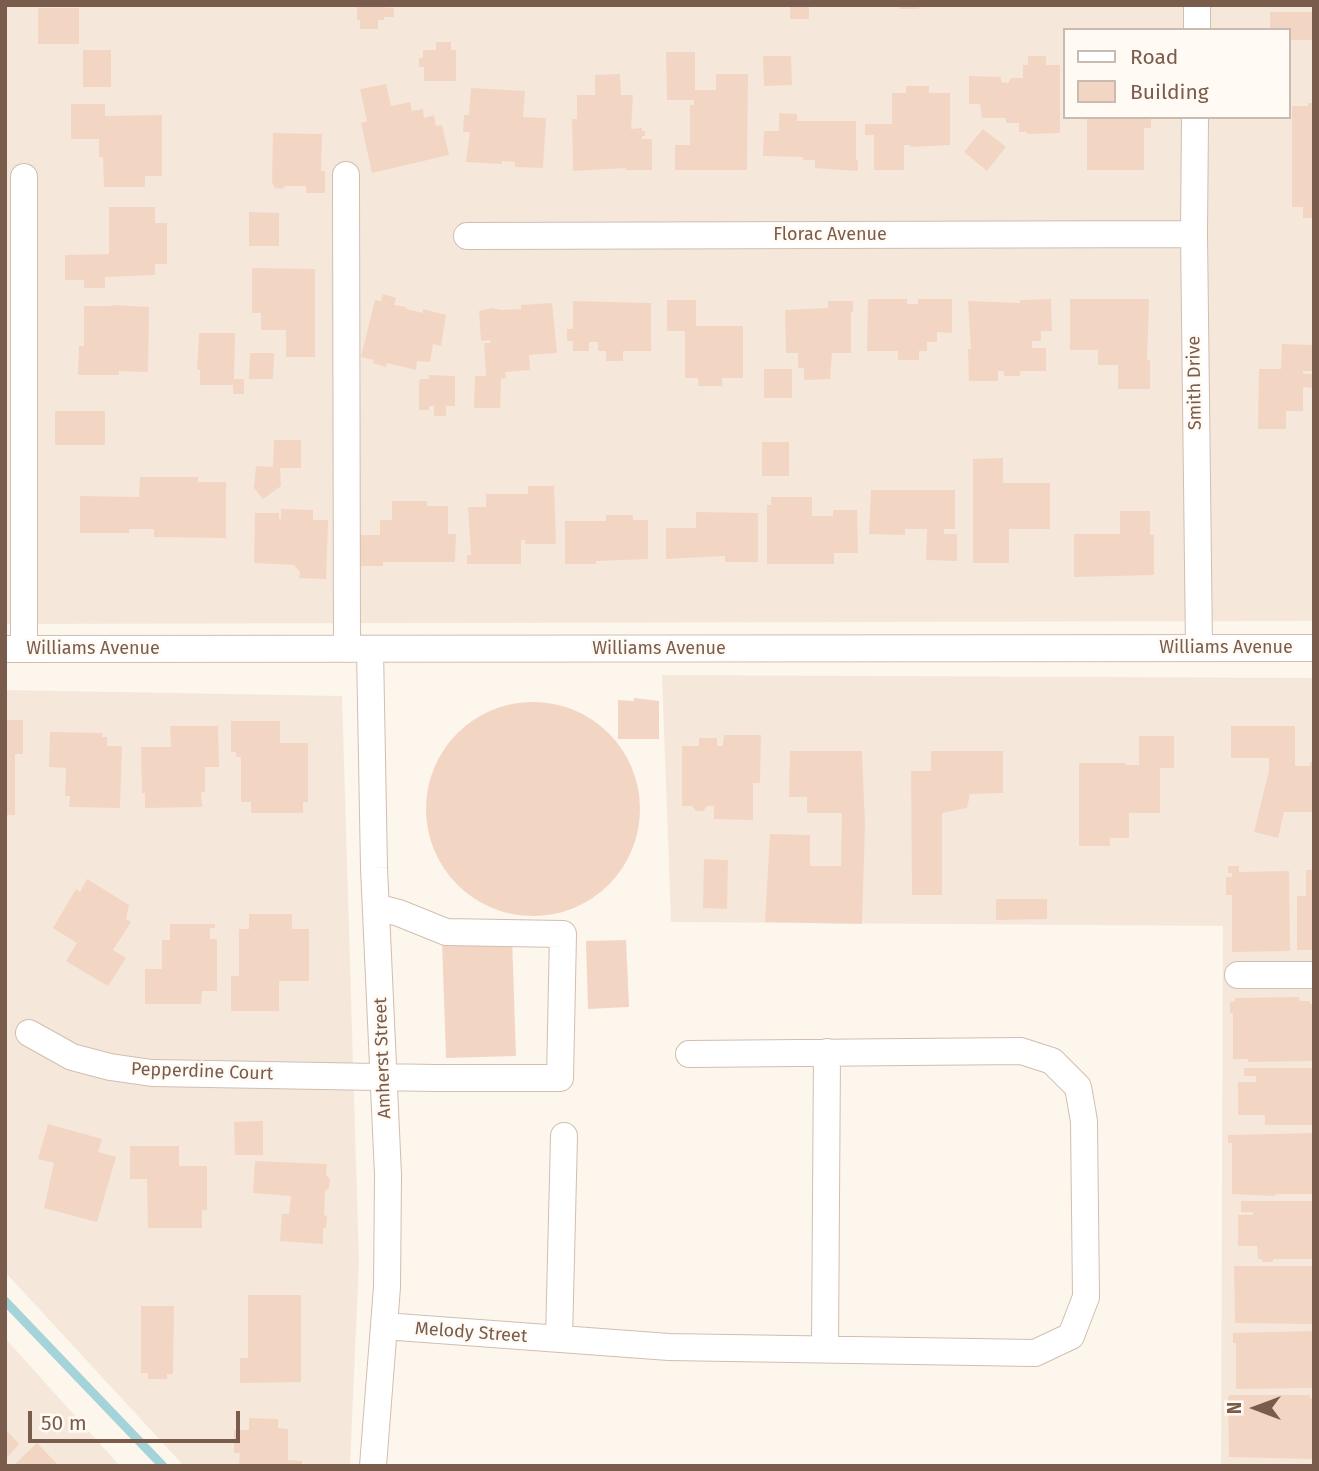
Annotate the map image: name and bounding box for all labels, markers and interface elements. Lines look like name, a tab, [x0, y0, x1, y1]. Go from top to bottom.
legend	[1064, 28, 1291, 119]
text: Road	[1130, 44, 1178, 70]
text: Building	[1130, 79, 1209, 105]
street label: Florac Avenue	[773, 224, 887, 246]
street label: Smith Drive	[1183, 336, 1207, 430]
street label: Williams Avenue	[1159, 637, 1293, 659]
street label: Williams Avenue	[26, 638, 160, 660]
street label: Williams Avenue	[592, 638, 726, 660]
street label: Amherst Street	[370, 997, 396, 1119]
street label: Pepperdine Court	[130, 1059, 274, 1085]
street label: Melody Street	[414, 1318, 528, 1348]
north arrow	[1221, 1373, 1291, 1443]
scale bar	[32, 1398, 243, 1442]
text: N	[1223, 1402, 1246, 1414]
text: 50 m	[41, 1410, 87, 1436]

